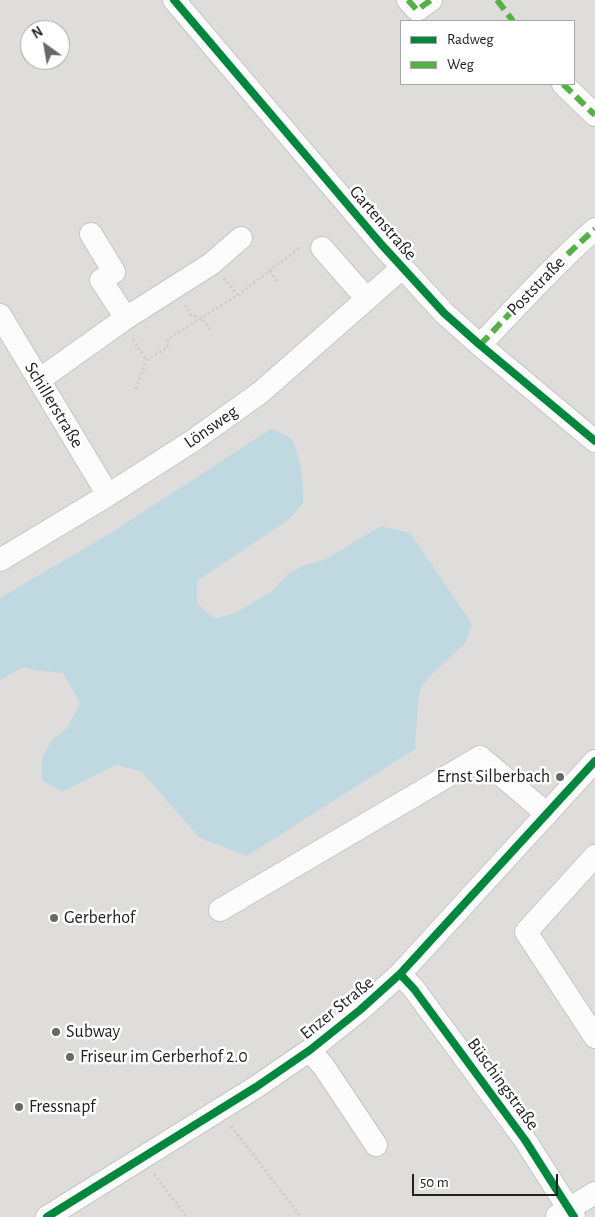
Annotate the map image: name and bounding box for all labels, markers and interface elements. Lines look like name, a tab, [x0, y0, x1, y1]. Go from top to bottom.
north arrow	[20, 20, 70, 70]
legend	[400, 20, 575, 85]
text: N	[30, 25, 45, 42]
text: Radweg	[447, 32, 494, 47]
text: Weg	[447, 57, 474, 72]
street label: Gartenstraße	[345, 181, 421, 265]
street label: Poststraße	[502, 252, 570, 320]
street label: Schillerstraße	[20, 358, 88, 452]
street label: Lönsweg	[180, 401, 242, 453]
place label: Ernst Silberbach	[437, 766, 550, 788]
marker: Ernst Silberbach	[554, 771, 566, 783]
place label: Gerberhof	[64, 907, 135, 929]
marker: Gerberhof	[48, 912, 60, 924]
street label: Enzer Straße	[296, 972, 378, 1044]
place label: Subway	[66, 1021, 120, 1043]
marker: Subway	[50, 1026, 62, 1038]
street label: Büschingstraße	[462, 1034, 544, 1134]
place label: Friseur im Gerberhof 2.0	[80, 1046, 248, 1068]
marker: Friseur im Gerberhof 2.0	[64, 1051, 76, 1063]
place label: Fressnapf	[29, 1096, 95, 1118]
marker: Fressnapf	[13, 1101, 25, 1113]
scale bar	[415, 1164, 561, 1196]
text: 50 m	[420, 1175, 449, 1190]

